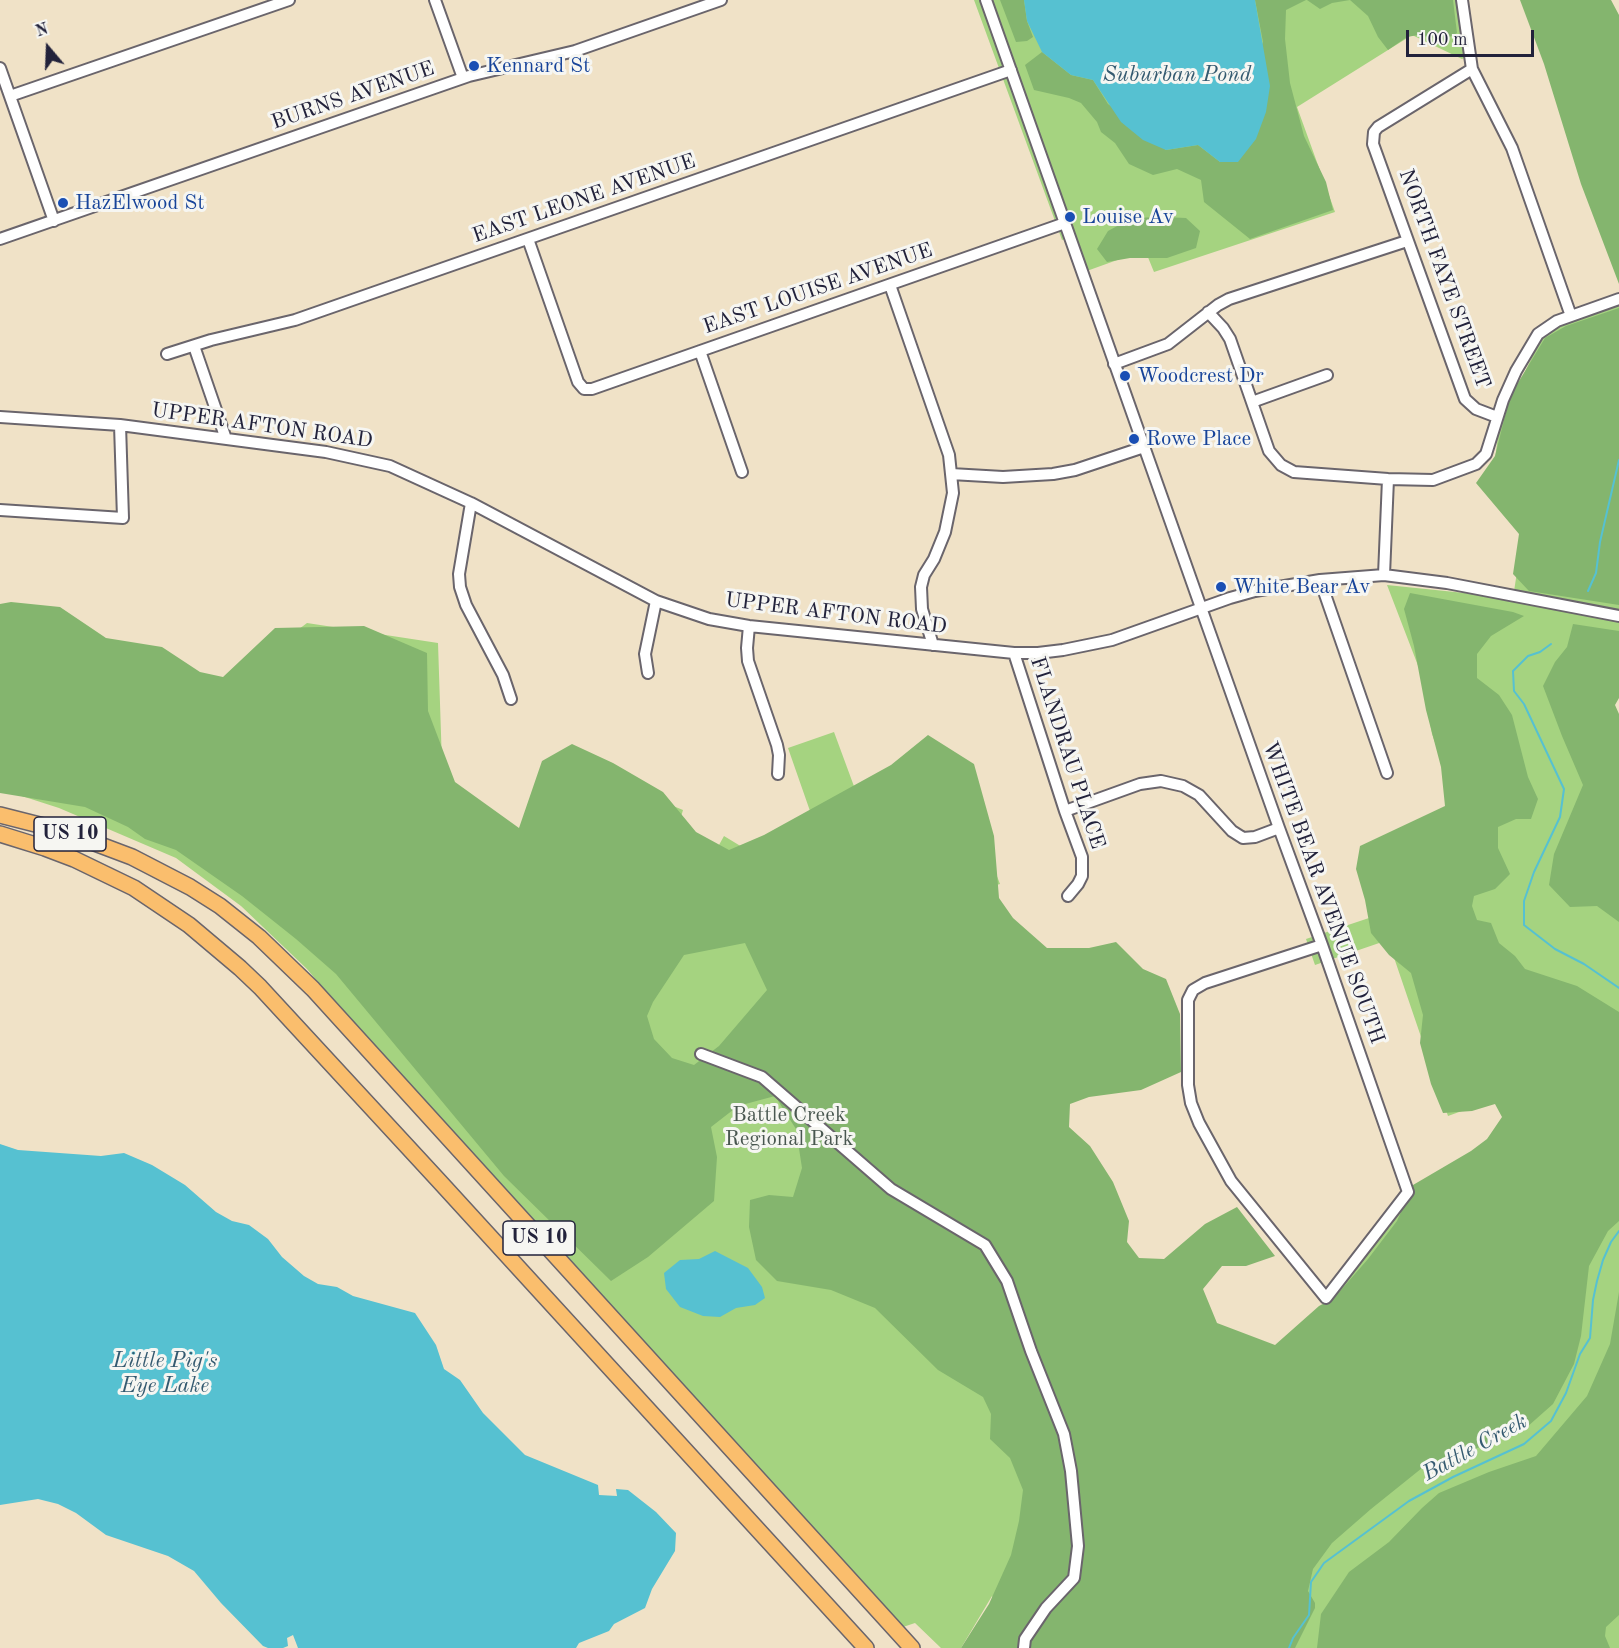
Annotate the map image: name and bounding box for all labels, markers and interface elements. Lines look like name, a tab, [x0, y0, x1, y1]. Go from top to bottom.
north arrow	[18, 18, 78, 78]
scale bar	[1409, 18, 1536, 56]
text: N	[34, 21, 51, 41]
text: 100 m	[1417, 31, 1468, 49]
place label: Kennard St	[486, 53, 590, 79]
street label: BURNS AVENUE	[268, 56, 438, 136]
marker: Kennard St	[467, 59, 481, 73]
water label: Suburban Pond	[1103, 62, 1251, 88]
street label: EAST LEONE AVENUE	[469, 149, 699, 249]
street label: NORTH FAYE STREET	[1393, 166, 1495, 392]
place label: HazElwood St	[75, 190, 205, 216]
marker: HazElwood St	[56, 196, 70, 210]
place label: Louise Av	[1082, 204, 1174, 230]
marker: Louise Av	[1063, 210, 1077, 224]
street label: EAST LOUISE AVENUE	[700, 238, 936, 340]
place label: Woodcrest Dr	[1137, 363, 1264, 389]
marker: Woodcrest Dr	[1118, 369, 1132, 383]
street label: UPPER AFTON ROAD	[150, 398, 374, 454]
place label: Rowe Place	[1146, 426, 1251, 452]
marker: Rowe Place	[1127, 432, 1141, 446]
place label: White Bear Av	[1233, 574, 1370, 600]
marker: White Bear Av	[1214, 580, 1228, 594]
street label: UPPER AFTON ROAD	[724, 588, 948, 640]
street label: FLANDRAU PLACE	[1024, 654, 1110, 852]
street label: WHITE BEAR AVENUE SOUTH	[1256, 738, 1390, 1048]
road number: US 10	[34, 817, 106, 851]
park label: Battle Creek Regional Park	[725, 1102, 853, 1152]
road number: US 10	[503, 1221, 575, 1255]
water label: Little Pig's Eye Lake	[113, 1348, 217, 1400]
water label: Battle Creek	[1418, 1408, 1532, 1488]

